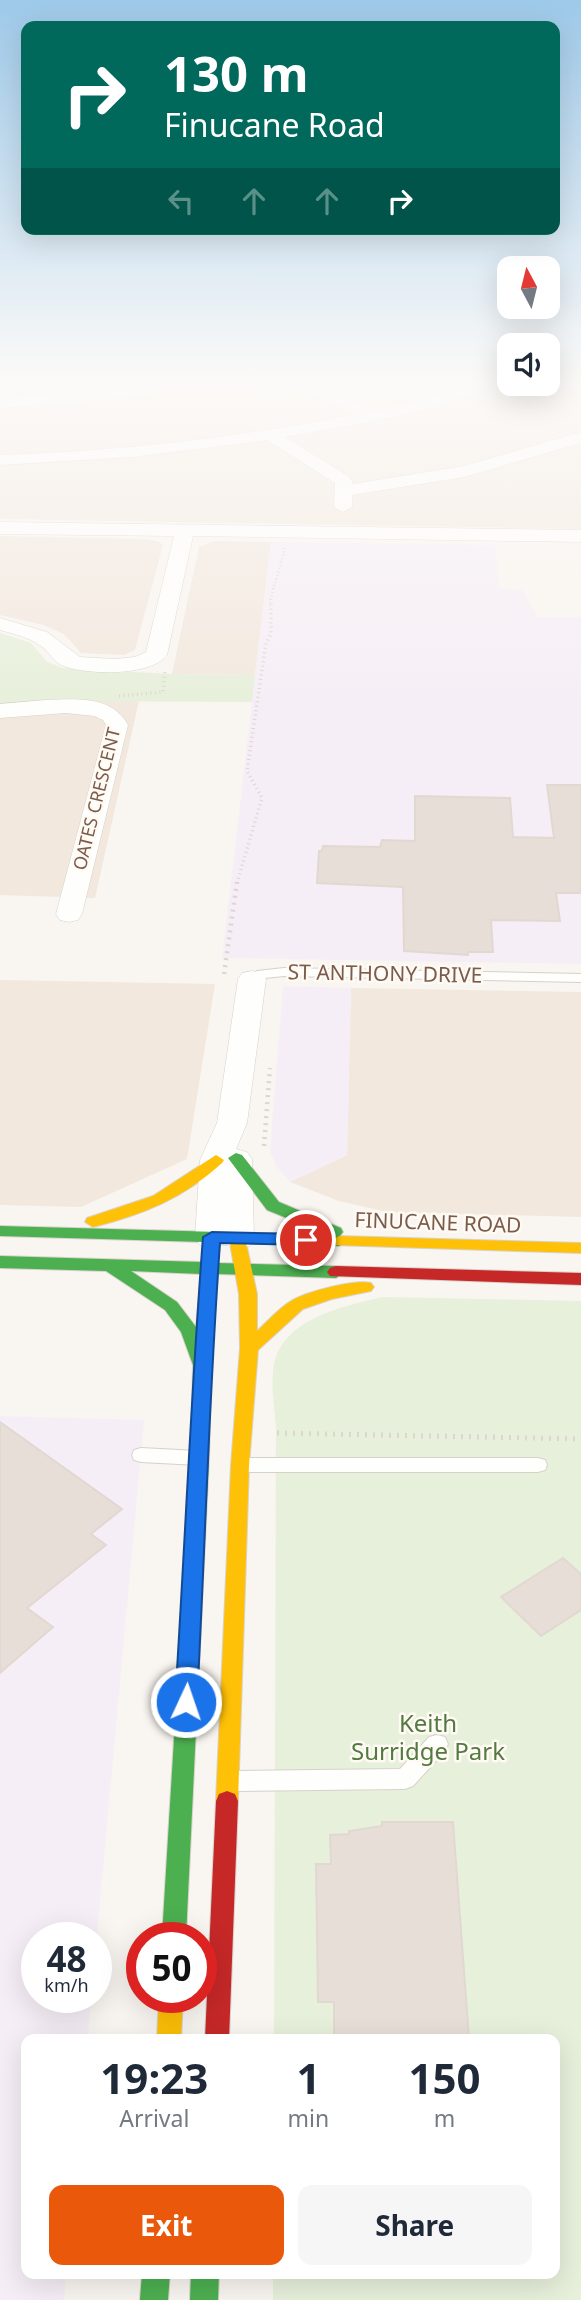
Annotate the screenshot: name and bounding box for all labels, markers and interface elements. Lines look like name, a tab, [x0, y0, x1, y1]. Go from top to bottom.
text: 130 m	[164, 40, 309, 106]
icon: right	[49, 49, 140, 140]
text: Finucane Road	[164, 103, 385, 146]
icon: left	[162, 182, 200, 220]
icon: ahead	[235, 182, 273, 220]
icon: ahead	[308, 182, 346, 220]
icon: right	[381, 182, 419, 220]
north arrow	[497, 256, 560, 318]
map controls	[497, 256, 560, 396]
button: sound	[497, 333, 560, 396]
street label: OATES CRESCENT	[67, 725, 125, 873]
street label: ST ANTHONY DRIVE	[287, 957, 483, 989]
street label: FINUCANE ROAD	[354, 1205, 522, 1239]
pin	[276, 1210, 336, 1270]
icon: arrive	[287, 1221, 325, 1259]
position arrow	[149, 1665, 223, 1739]
park label: Keith Surridge Park	[351, 1706, 505, 1767]
speed limit sign: 50	[126, 1922, 217, 2013]
text: 48	[46, 1935, 87, 1982]
text: km/h	[44, 1973, 89, 1997]
text: 19:23	[100, 2049, 208, 2106]
text: 1	[296, 2049, 320, 2106]
text: 150	[409, 2049, 481, 2106]
text: Arrival	[119, 2102, 189, 2134]
text: min	[288, 2102, 329, 2134]
text: m	[434, 2102, 455, 2134]
button: Exit	[49, 2185, 284, 2265]
button: Share	[298, 2185, 532, 2265]

